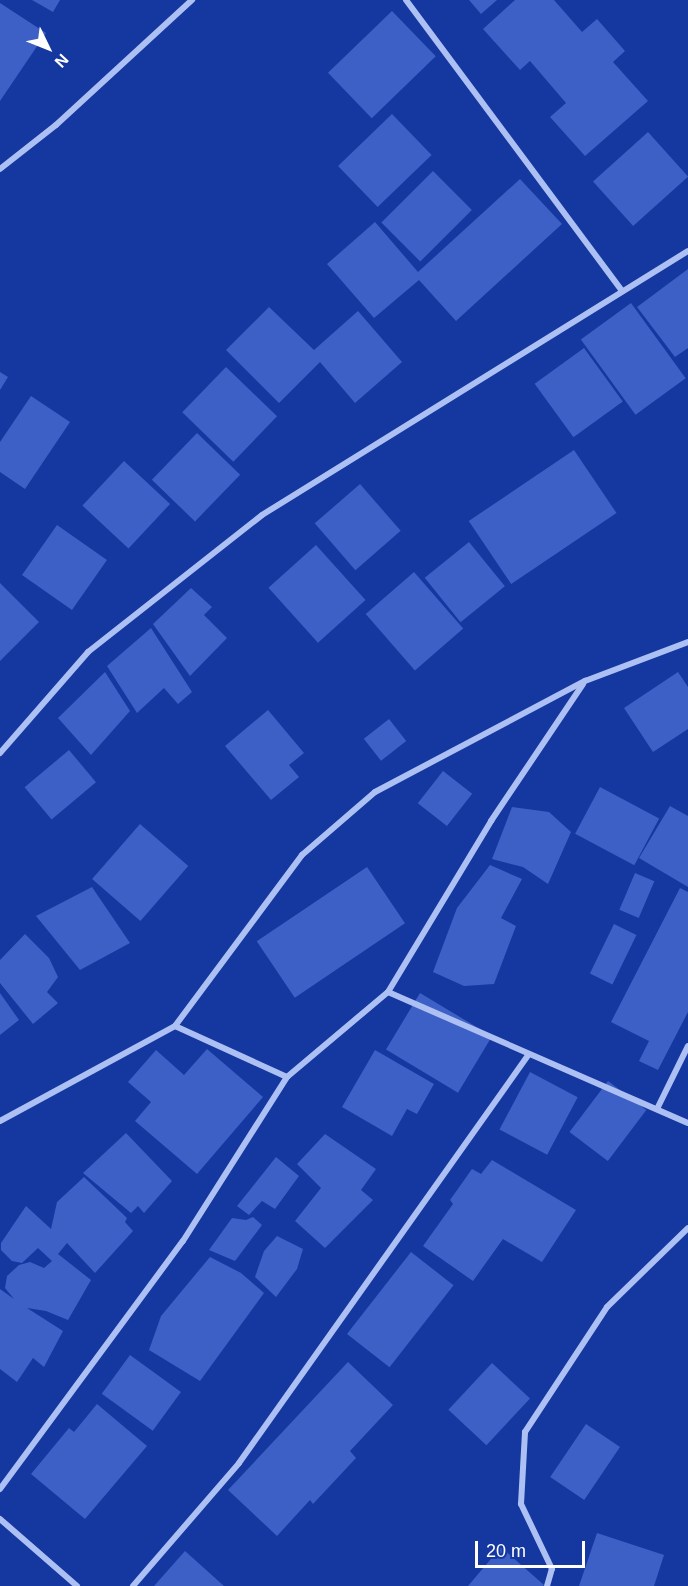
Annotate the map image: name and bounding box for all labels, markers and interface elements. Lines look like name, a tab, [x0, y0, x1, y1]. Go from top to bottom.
north arrow	[18, 18, 78, 78]
text: N	[51, 51, 72, 71]
scale bar	[478, 1529, 588, 1567]
text: 20 m	[486, 1541, 526, 1561]

